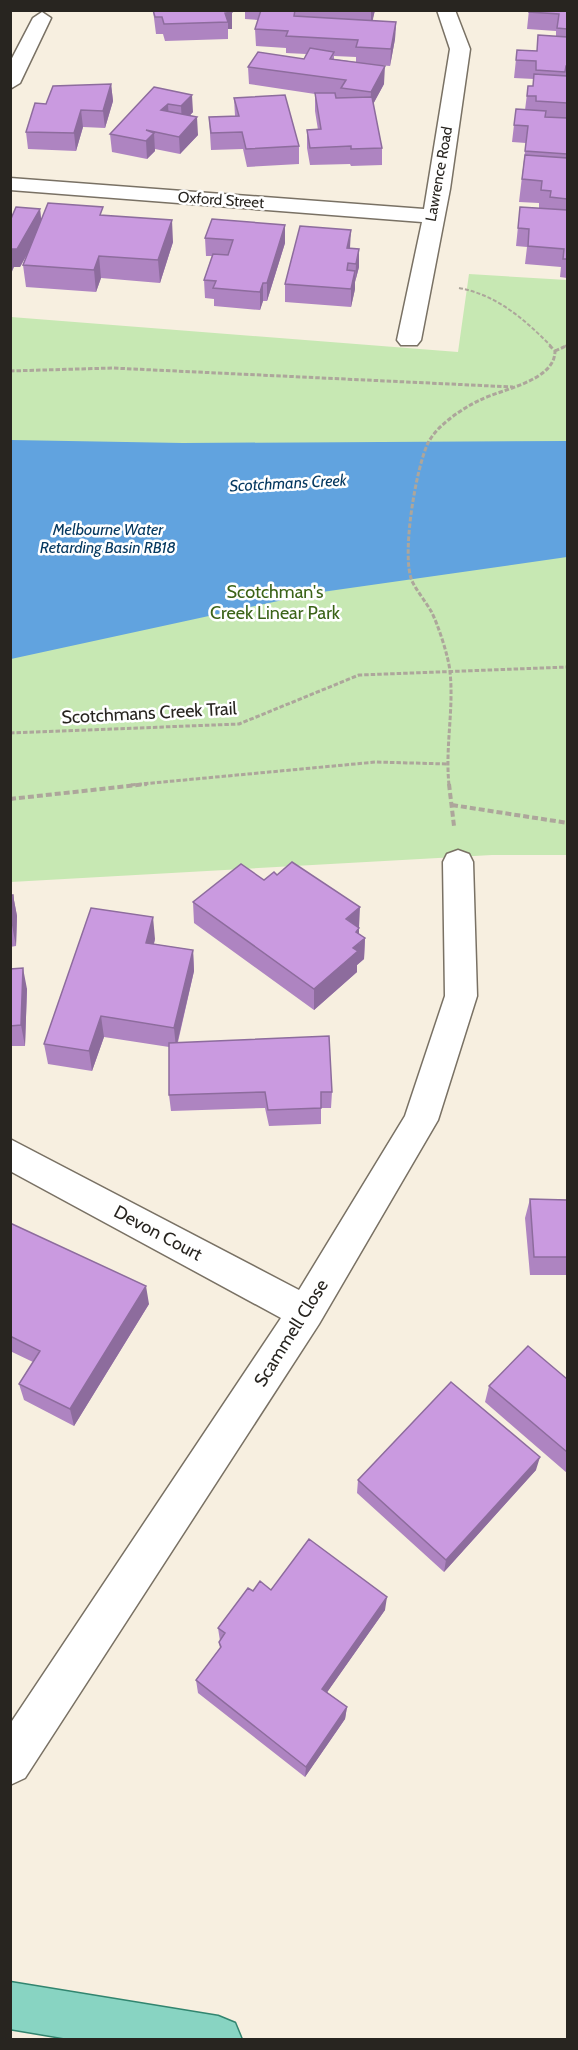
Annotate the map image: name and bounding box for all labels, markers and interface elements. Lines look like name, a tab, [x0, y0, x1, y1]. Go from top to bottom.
street label: Lawrence Road	[422, 125, 456, 223]
street label: Oxford Street	[177, 188, 265, 212]
water label: Scotchmans Creek	[229, 470, 348, 496]
water label: Melbourne Water Retarding Basin RB18	[40, 520, 176, 557]
park label: Scotchman's Creek Linear Park	[210, 581, 341, 624]
street label: Scotchmans Creek Trail	[61, 697, 238, 729]
street label: Devon Court	[110, 1201, 206, 1265]
street label: Scammell Close	[249, 1275, 333, 1391]

